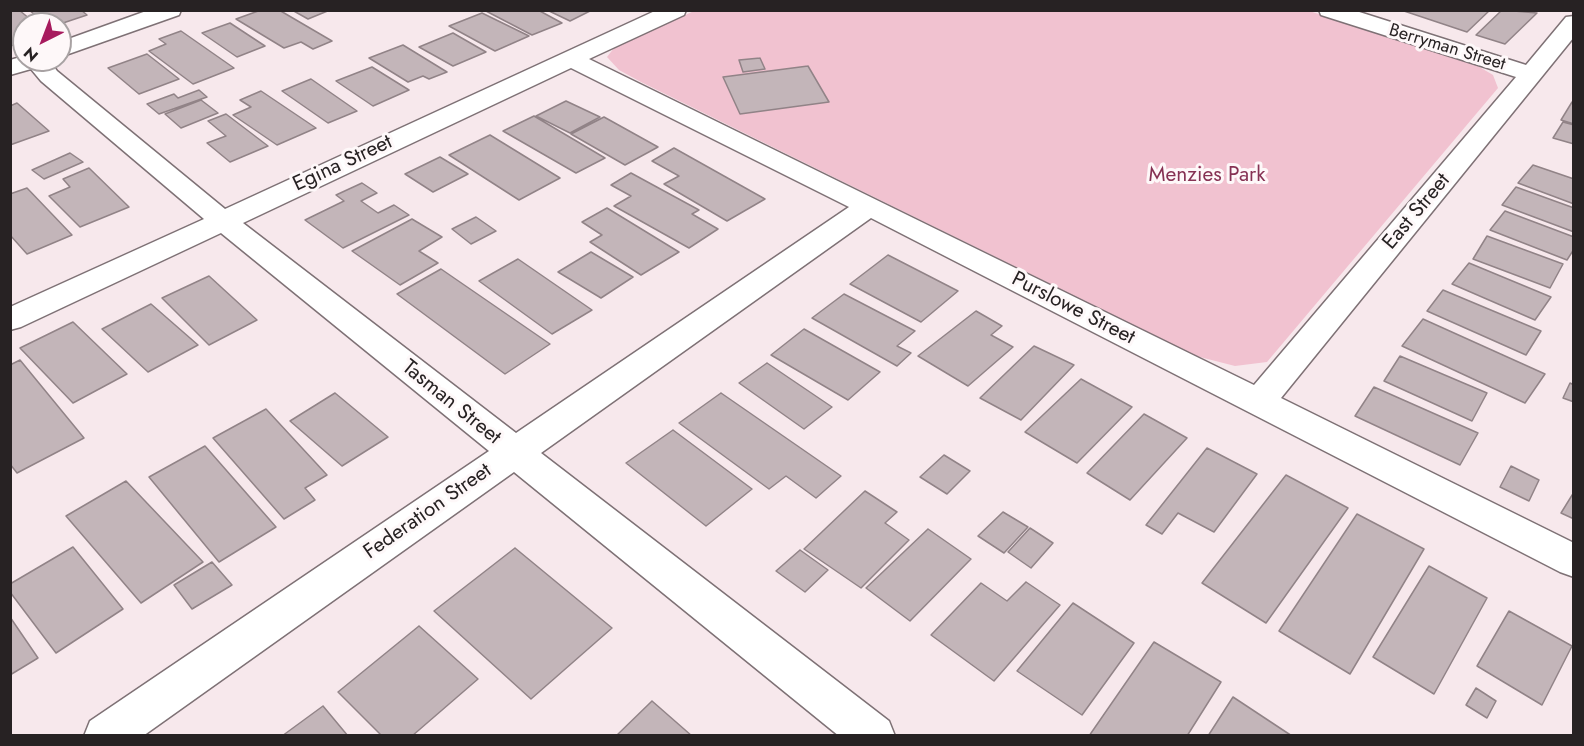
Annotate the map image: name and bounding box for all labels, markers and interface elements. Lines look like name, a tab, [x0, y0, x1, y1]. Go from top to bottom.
north arrow	[12, 12, 72, 72]
street label: Berryman Street	[1386, 20, 1508, 76]
text: N	[19, 41, 43, 67]
street label: Egina Street	[289, 130, 397, 198]
park label: Menzies Park	[1149, 163, 1265, 189]
street label: East Street	[1378, 169, 1456, 255]
street label: Purslowe Street	[1007, 267, 1139, 351]
street label: Tasman Street	[396, 355, 506, 451]
street label: Federation Street	[359, 459, 497, 565]

